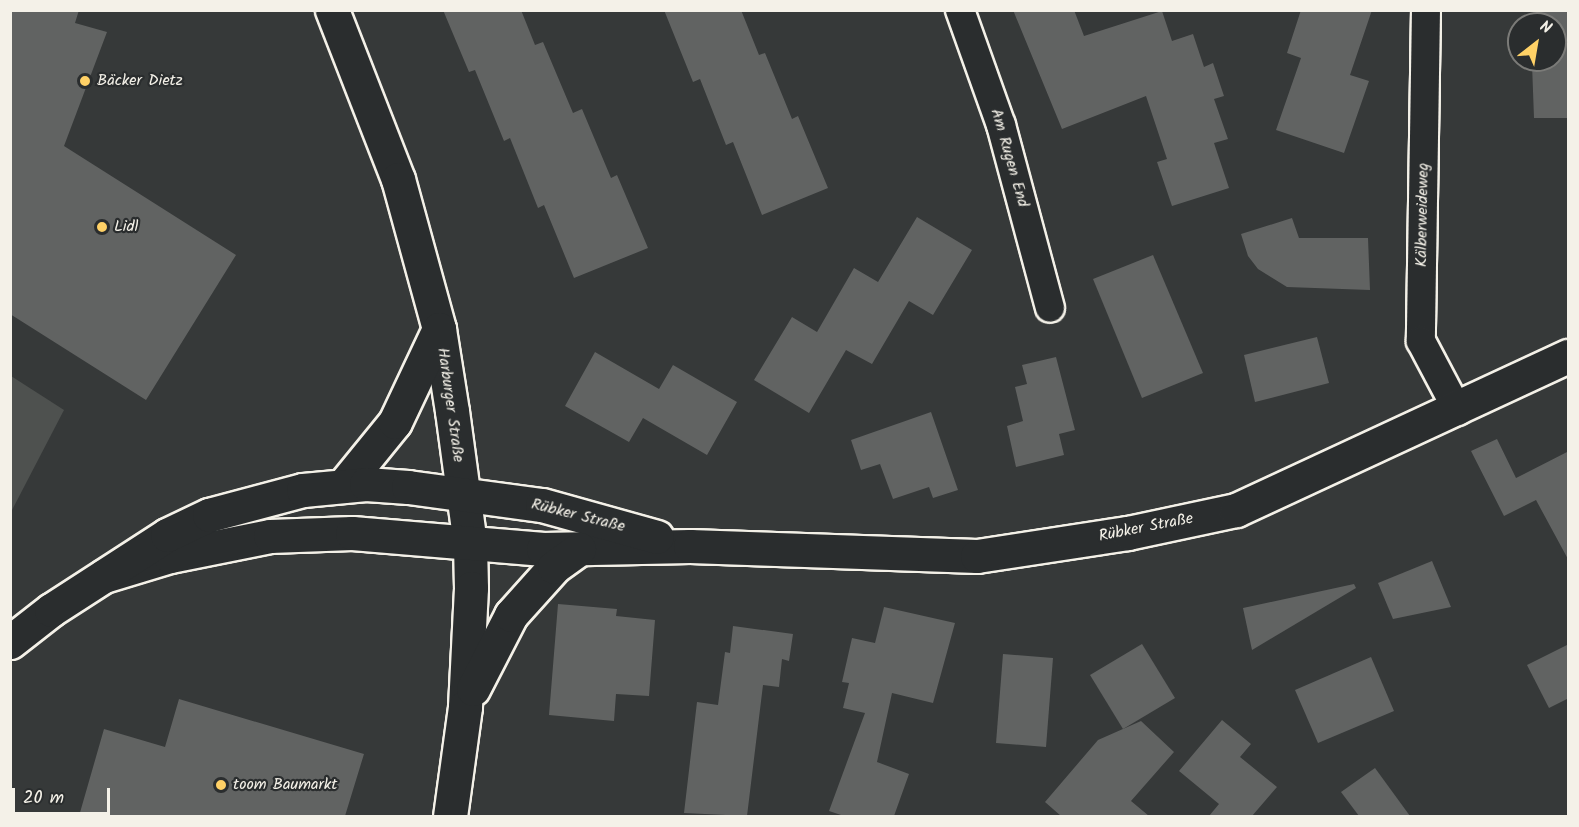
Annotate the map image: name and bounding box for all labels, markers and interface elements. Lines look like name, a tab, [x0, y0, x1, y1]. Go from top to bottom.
north arrow	[1507, 12, 1567, 72]
text: N	[1535, 15, 1556, 41]
place label: Bäcker Dietz	[97, 71, 183, 91]
marker: Bäcker Dietz	[78, 74, 92, 88]
street label: Am Rugen End	[986, 107, 1032, 209]
street label: Kälberweideweg	[1412, 163, 1434, 267]
place label: Lidl	[114, 217, 138, 237]
marker: Lidl	[95, 220, 109, 234]
street label: Harburger Straße	[432, 346, 468, 464]
street label: Rübker Straße	[529, 495, 627, 537]
street label: Rübker Straße	[1097, 509, 1195, 547]
place label: toom Baumarkt	[233, 775, 337, 795]
scale bar	[15, 776, 112, 814]
marker: toom Baumarkt	[214, 778, 228, 792]
text: 20 m	[23, 784, 64, 813]

